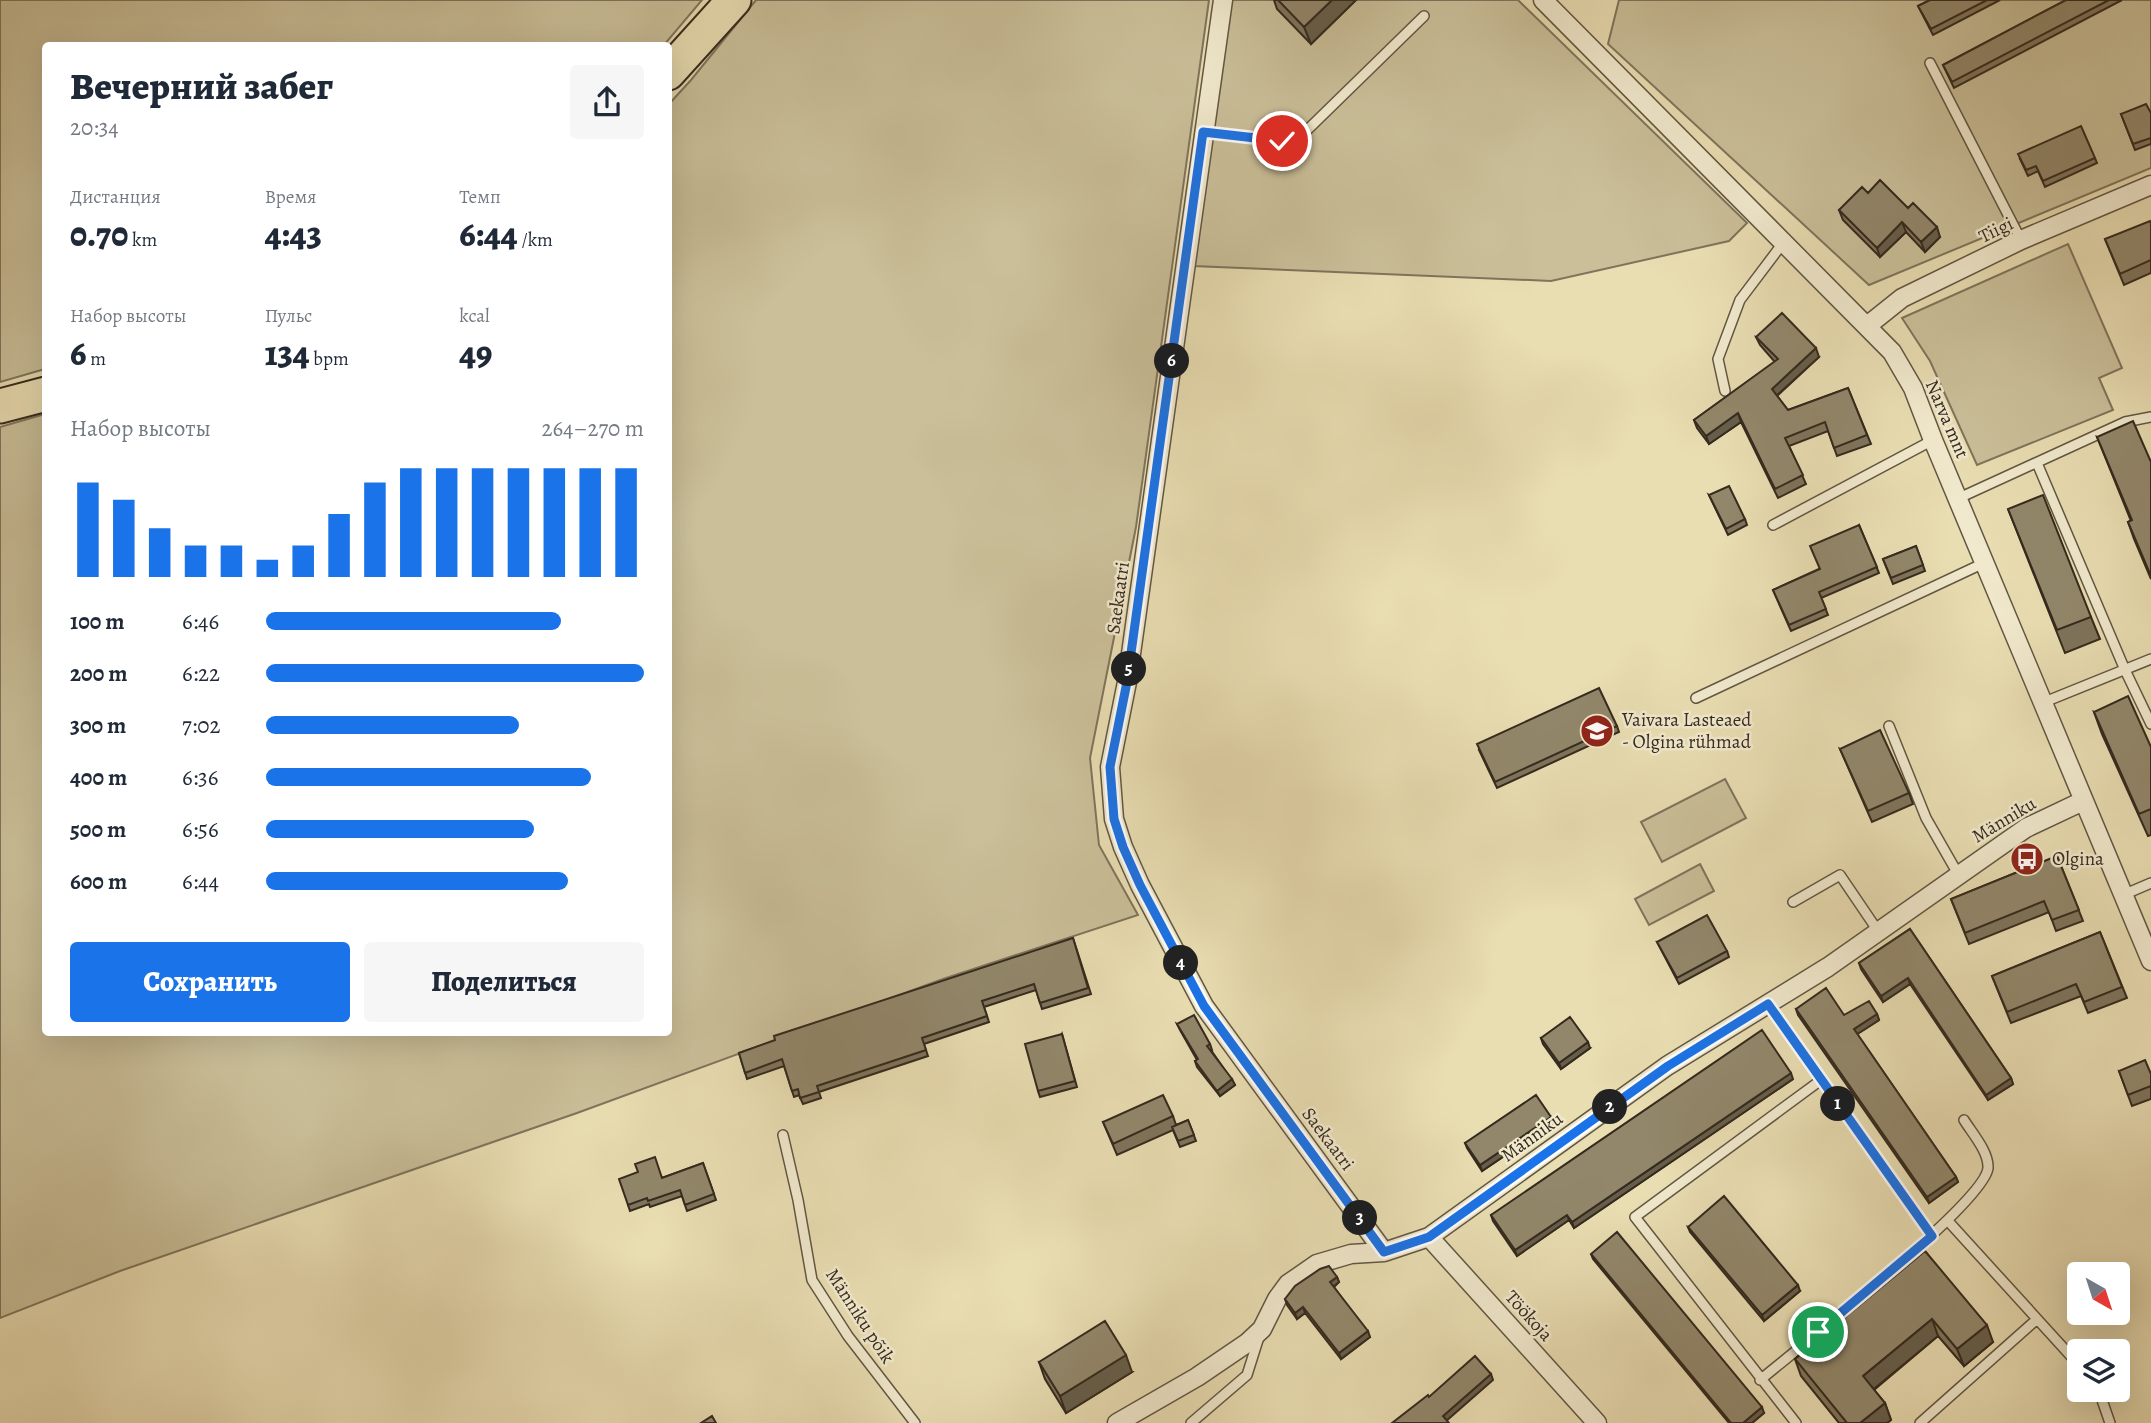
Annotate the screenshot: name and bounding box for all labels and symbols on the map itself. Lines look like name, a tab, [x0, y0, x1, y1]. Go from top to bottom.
pin	[1252, 111, 1312, 171]
street label: Tiigi	[1974, 211, 2018, 249]
pin: 6	[1154, 344, 1190, 378]
street label: Narva mnt	[1919, 376, 1975, 462]
street label: Saekaatri	[1100, 560, 1136, 636]
pin: 5	[1112, 652, 1146, 686]
place label: Vaivara Lasteaed - Olgina rühmad	[1621, 707, 1752, 755]
school or university icon: Vaivara Lasteaed - Olgina rühmad	[1578, 712, 1616, 750]
street label: Männiku	[1967, 790, 2042, 849]
bus stop icon: Olgina	[2008, 840, 2046, 878]
place label: Olgina	[2052, 846, 2104, 872]
pin: 4	[1164, 946, 1198, 981]
pin: 1	[1820, 1086, 1856, 1122]
pin: 2	[1592, 1090, 1628, 1124]
street label: Saekaatri	[1296, 1102, 1360, 1176]
street label: Männiku	[1496, 1105, 1569, 1168]
pin: 3	[1342, 1200, 1378, 1236]
north arrow	[2067, 1262, 2130, 1325]
street label: Männiku põik	[819, 1263, 901, 1369]
street label: Töökoja	[1499, 1285, 1559, 1347]
pin	[1788, 1302, 1848, 1362]

